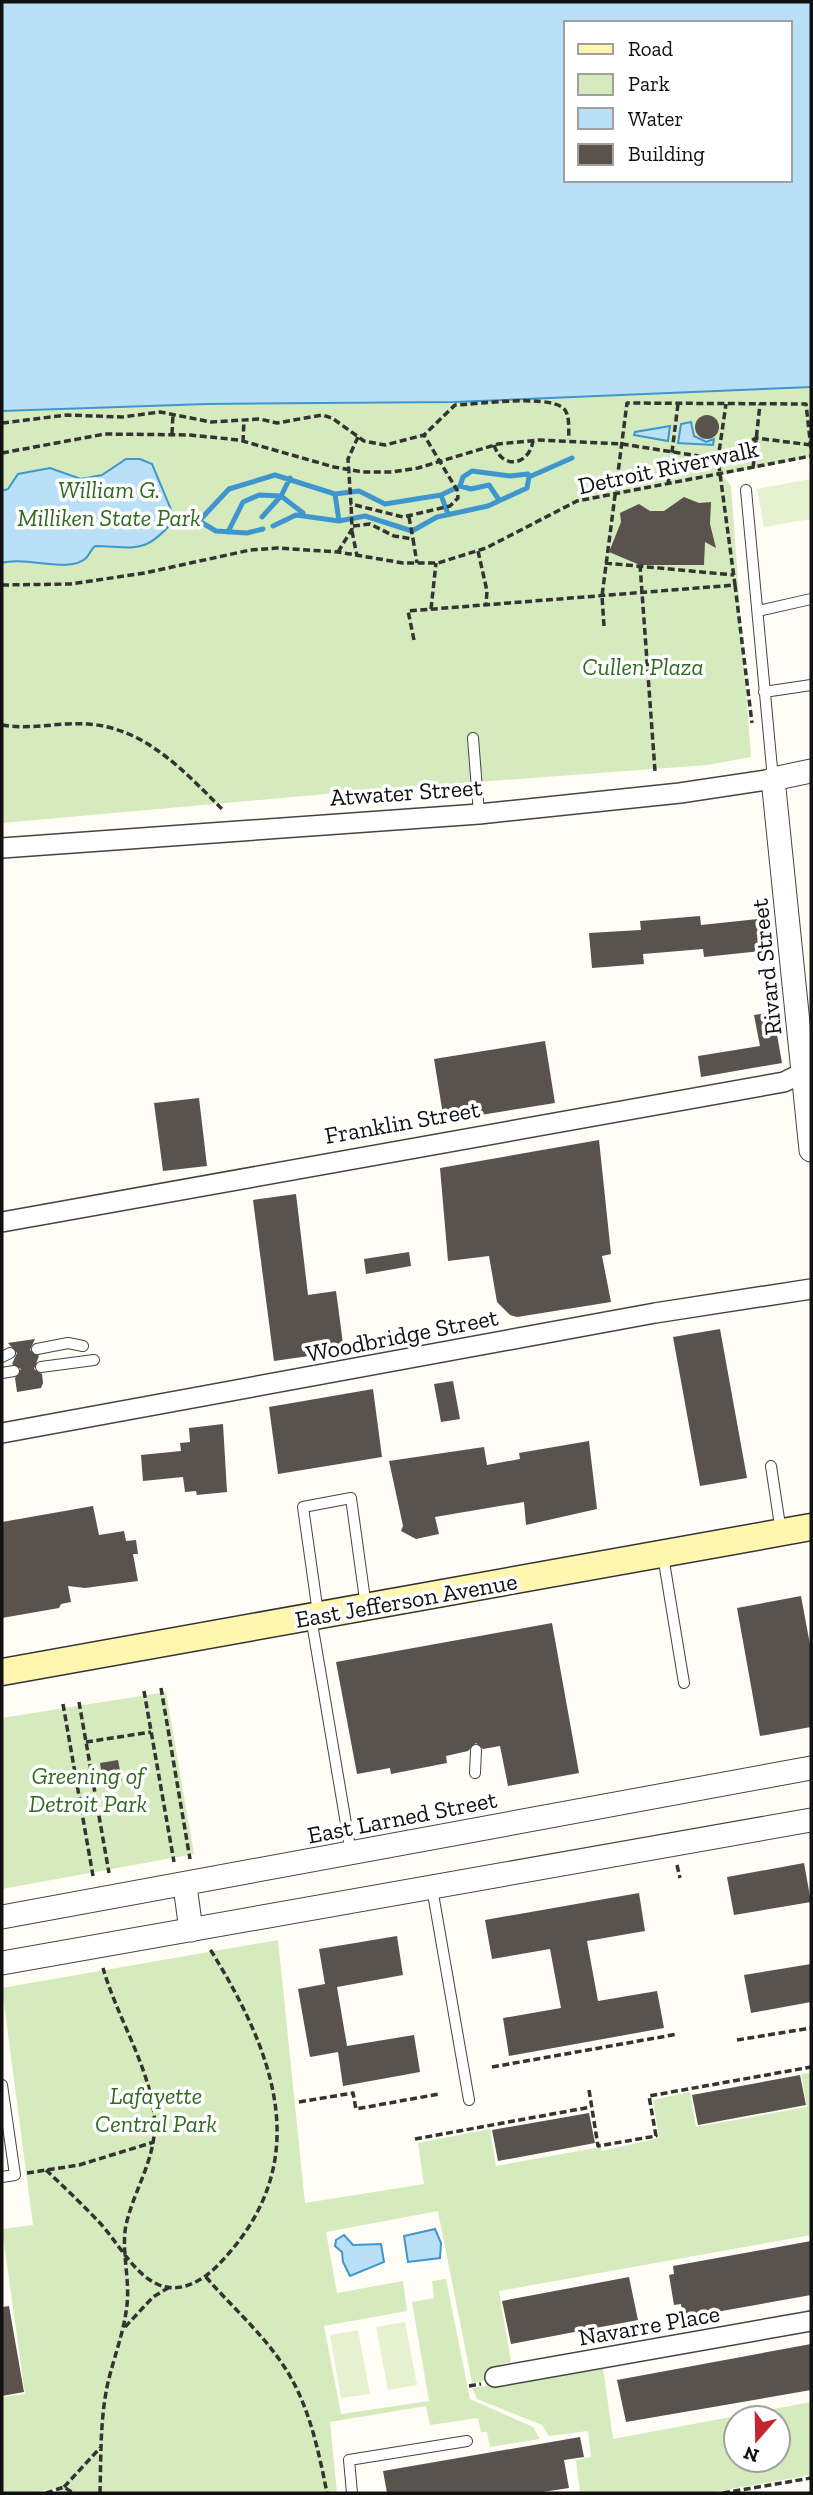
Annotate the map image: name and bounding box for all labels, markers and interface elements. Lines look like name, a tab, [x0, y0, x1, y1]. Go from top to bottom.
legend	[564, 21, 792, 182]
text: Road	[628, 36, 674, 61]
text: Park	[628, 71, 670, 96]
text: Water	[628, 106, 683, 131]
text: Building	[628, 141, 705, 166]
street label: Detroit Riverwalk	[575, 434, 761, 500]
park label: William G. Milliken State Park	[17, 475, 201, 532]
park label: Cullen Plaza	[582, 652, 704, 681]
street label: Atwater Street	[329, 772, 483, 812]
street label: Rivard Street	[744, 897, 788, 1037]
street label: Franklin Street	[322, 1094, 482, 1150]
street label: Woodbridge Street	[304, 1302, 501, 1368]
street label: East Jefferson Avenue	[293, 1566, 519, 1634]
park label: Greening of Detroit Park	[29, 1761, 148, 1818]
street label: East Larned Street	[305, 1784, 499, 1850]
park label: Lafayette Central Park	[95, 2081, 217, 2138]
street label: Navarre Place	[576, 2298, 722, 2352]
north arrow	[722, 2404, 792, 2474]
text: N	[741, 2441, 762, 2468]

